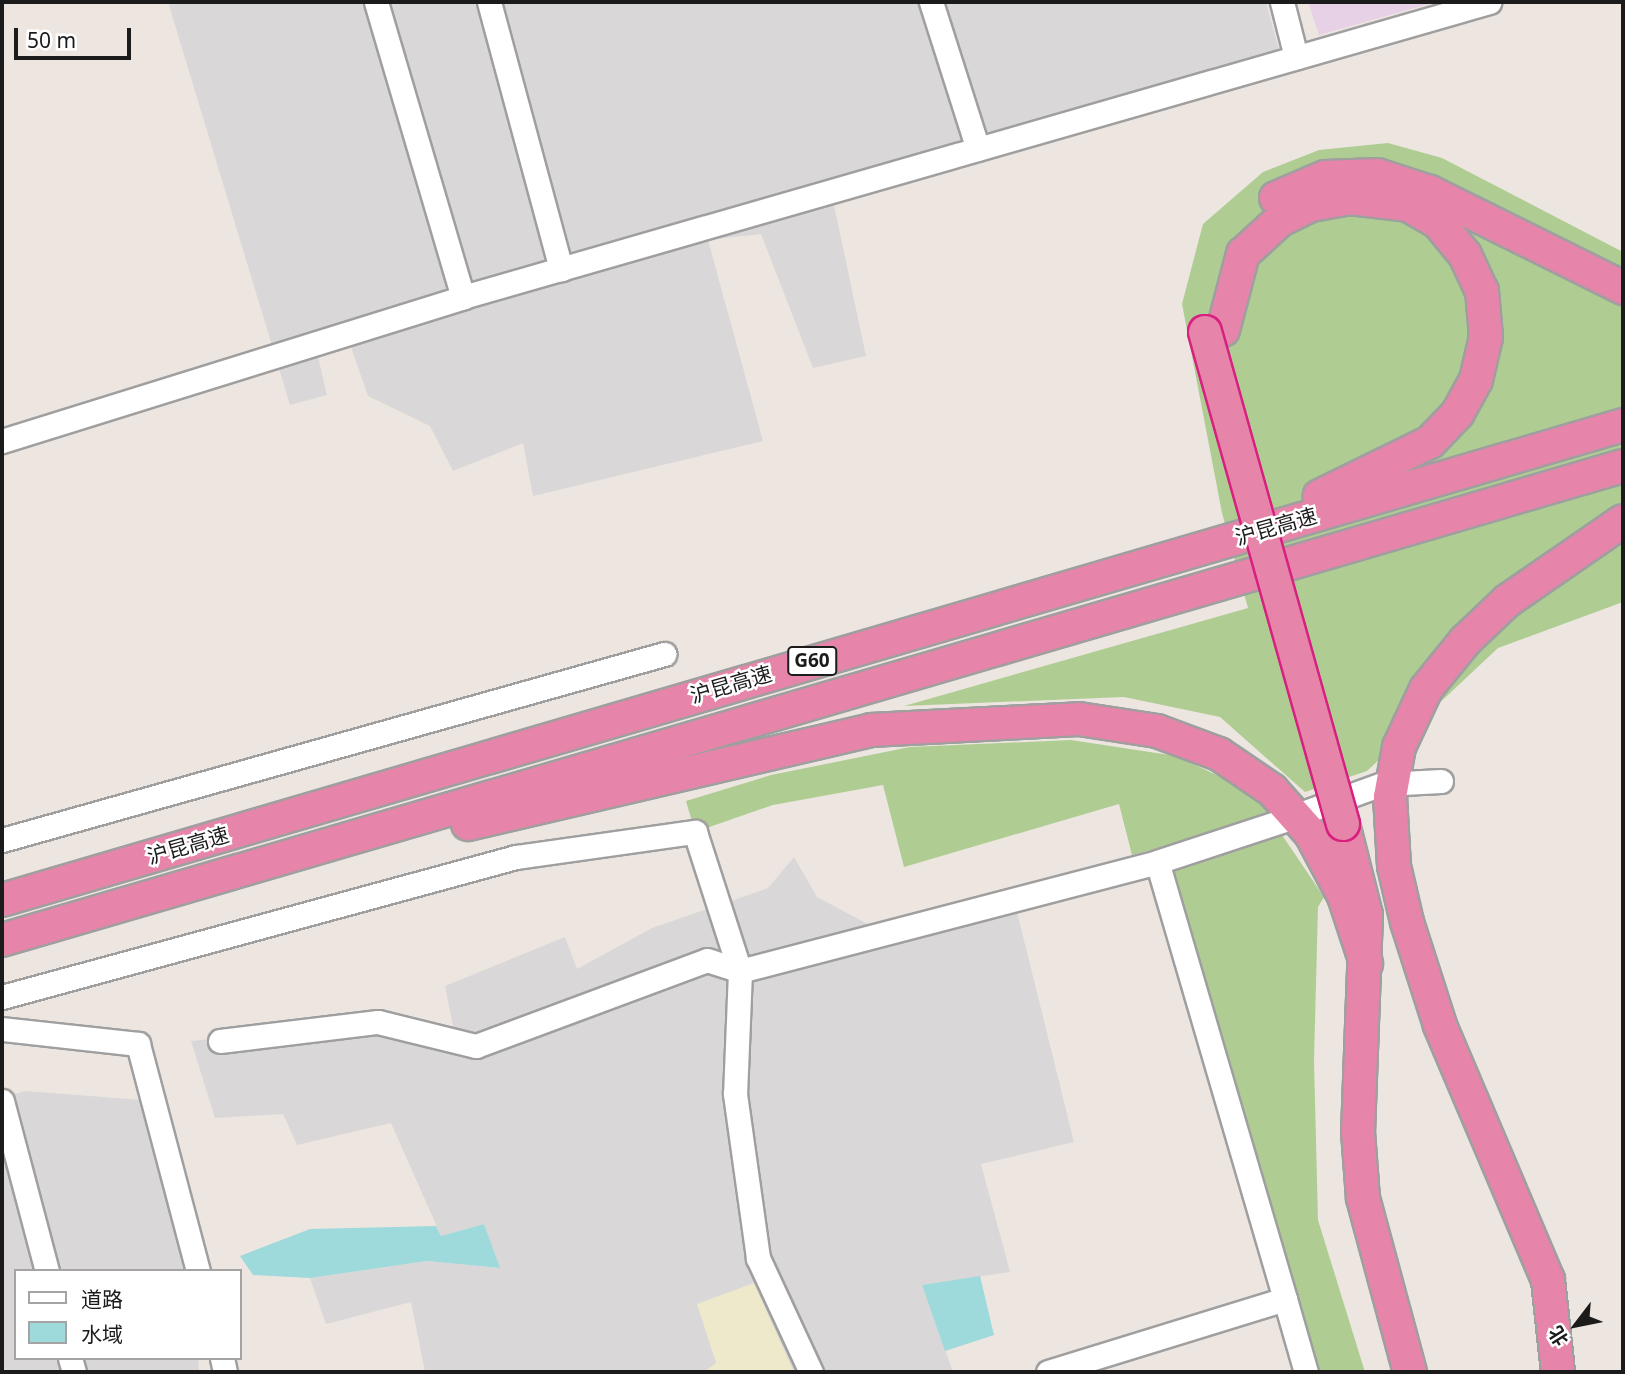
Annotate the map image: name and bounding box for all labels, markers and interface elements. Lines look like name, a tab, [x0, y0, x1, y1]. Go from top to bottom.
scale bar	[18, 14, 135, 58]
text: 50 m	[27, 26, 76, 54]
street label: 沪昆高速	[1232, 502, 1320, 550]
road number: G60	[786, 646, 838, 676]
street label: 沪昆高速	[687, 660, 775, 708]
street label: 沪昆高速	[144, 821, 232, 869]
legend	[14, 1269, 242, 1360]
text: 道路	[81, 1285, 123, 1313]
north arrow	[1541, 1290, 1611, 1360]
text: 水域	[81, 1320, 123, 1348]
text: 北	[1542, 1321, 1574, 1351]

